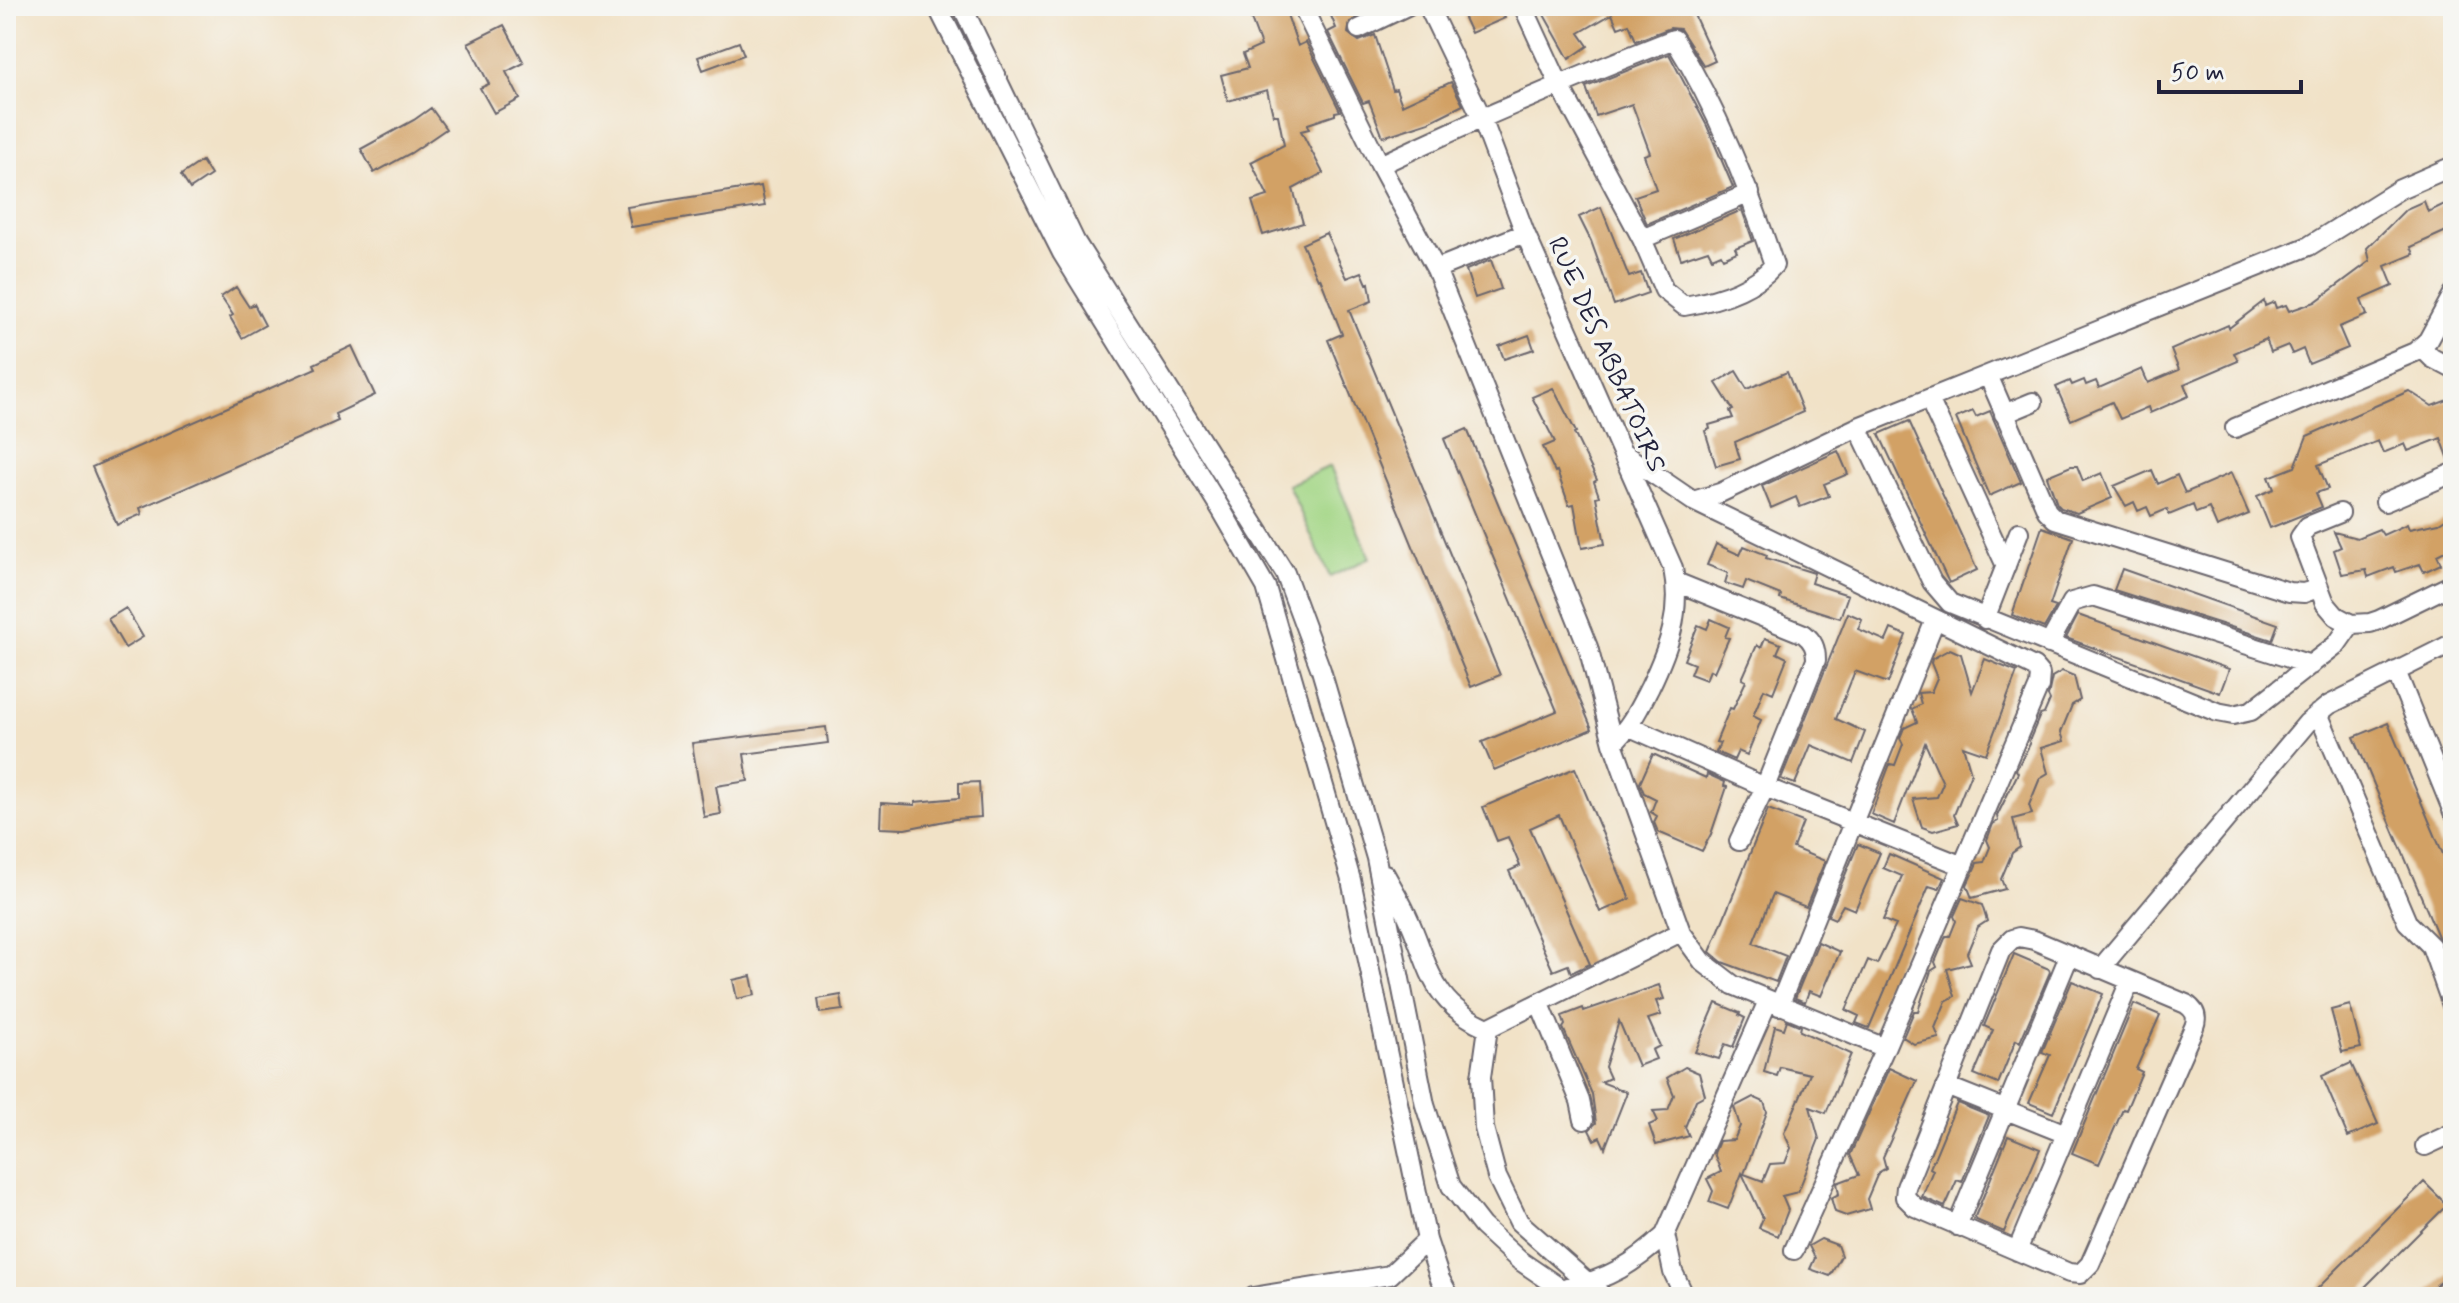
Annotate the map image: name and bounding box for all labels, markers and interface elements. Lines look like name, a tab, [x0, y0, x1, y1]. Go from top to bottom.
scale bar	[2159, 44, 2301, 94]
text: 50 m	[2171, 58, 2225, 89]
street label: RUE DES ABBATOIRS	[1539, 232, 1673, 478]

